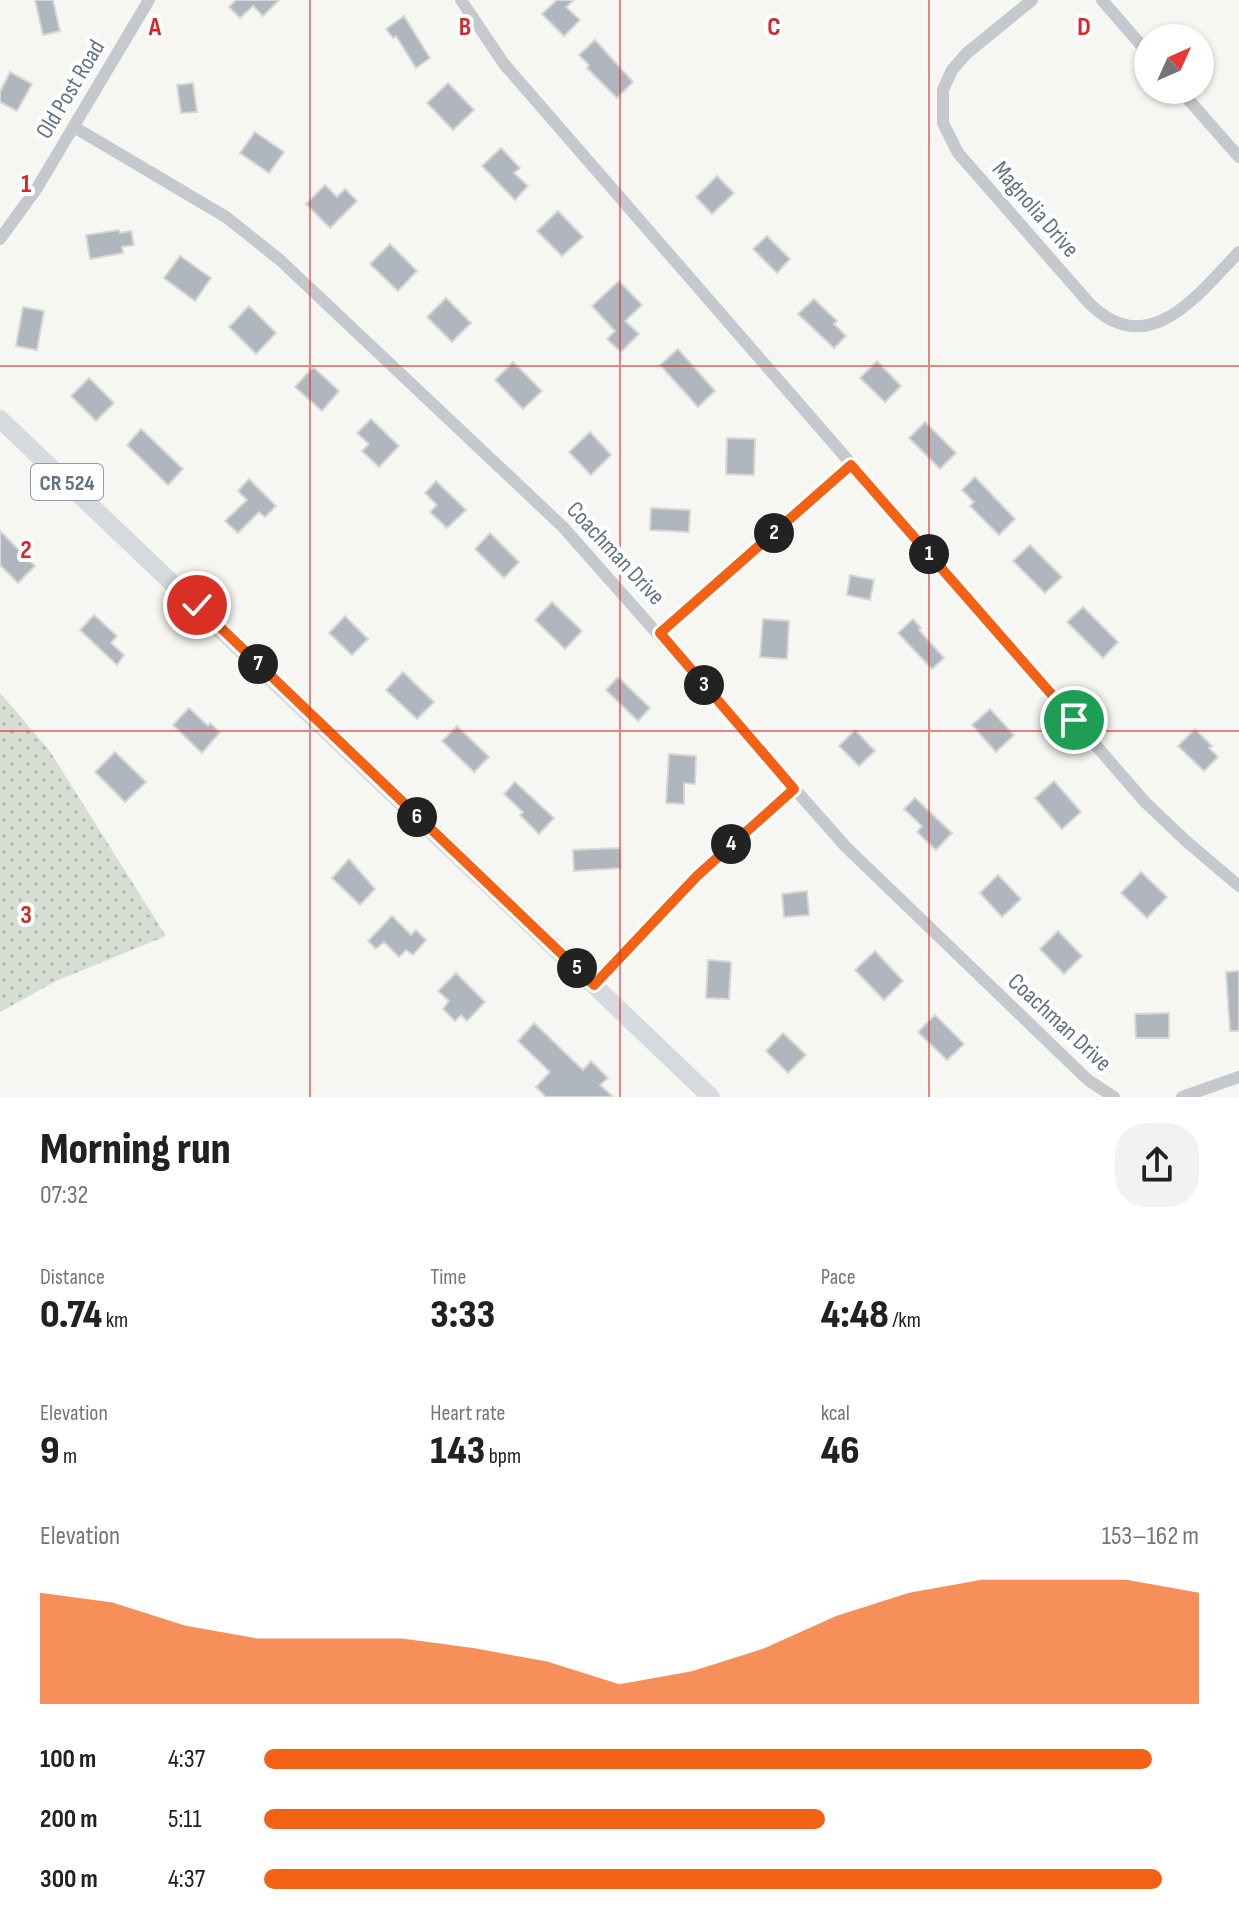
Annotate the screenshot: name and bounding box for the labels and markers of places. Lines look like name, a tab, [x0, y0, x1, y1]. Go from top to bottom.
pin: 2	[754, 513, 794, 553]
pin: 1	[909, 534, 949, 574]
pin	[163, 571, 231, 639]
pin: 7	[238, 644, 278, 684]
pin: 3	[684, 665, 724, 705]
pin	[1040, 686, 1108, 754]
pin: 6	[397, 797, 437, 837]
pin: 4	[711, 824, 751, 864]
pin: 5	[557, 948, 597, 988]

